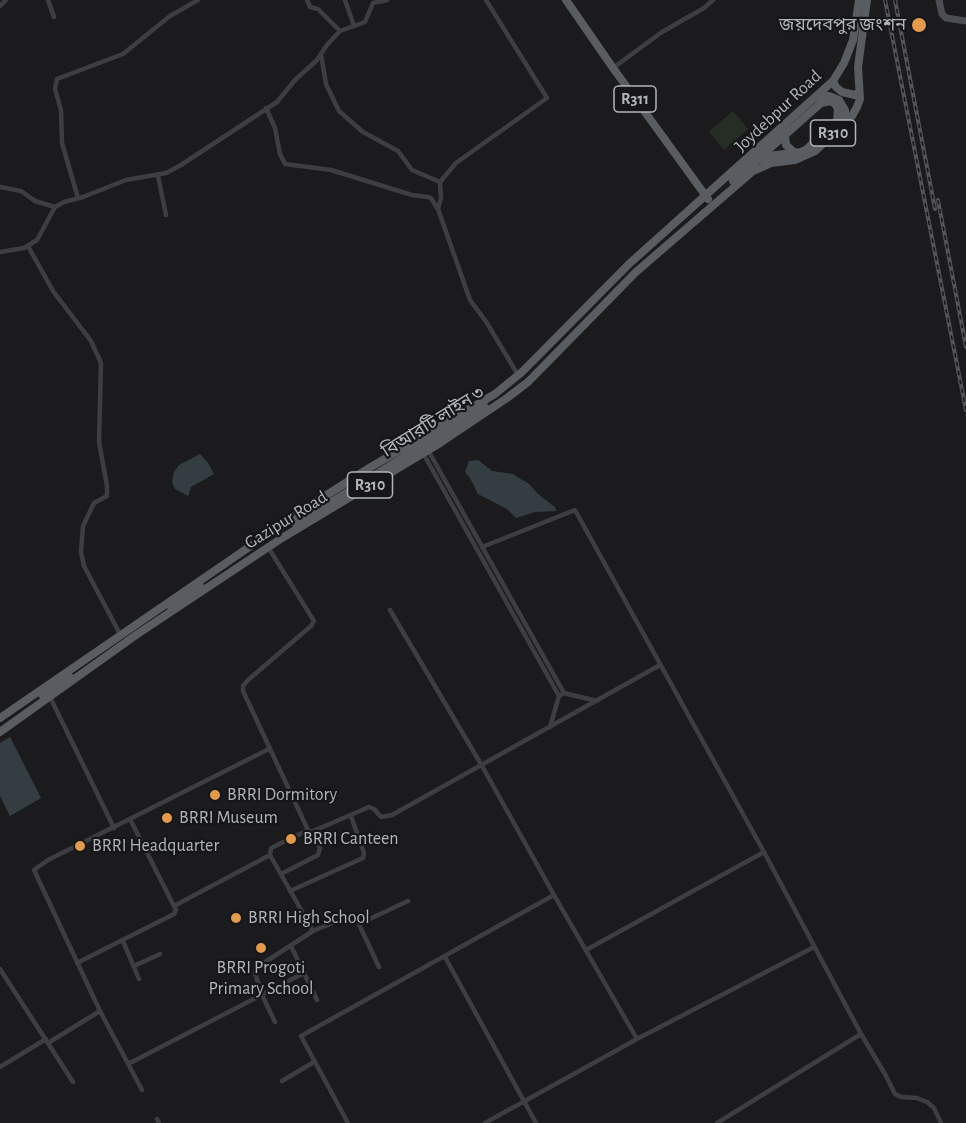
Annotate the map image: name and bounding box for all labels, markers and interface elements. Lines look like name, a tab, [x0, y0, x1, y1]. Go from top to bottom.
place label: জয়দেবপুর জংশন	[779, 14, 906, 36]
marker: জয়দেবপুর জংশন	[910, 16, 928, 34]
street label: Joydebpur Road	[730, 65, 826, 157]
road number: R311	[614, 86, 656, 112]
road number: R310	[810, 120, 856, 146]
street label: বিআরটি লাইন ৩	[378, 382, 488, 462]
road number: R310	[348, 472, 392, 498]
street label: Gazipur Road	[241, 486, 331, 554]
place label: BRRI Dormitory	[227, 784, 337, 806]
marker: BRRI Dormitory	[208, 788, 222, 802]
place label: BRRI Museum	[179, 807, 278, 829]
marker: BRRI Museum	[160, 811, 174, 825]
place label: BRRI Canteen	[303, 828, 399, 850]
marker: BRRI Canteen	[284, 832, 298, 846]
place label: BRRI Headquarter	[92, 835, 219, 857]
marker: BRRI Headquarter	[73, 839, 87, 853]
place label: BRRI High School	[248, 907, 370, 929]
marker: BRRI High School	[229, 911, 243, 925]
marker: BRRI Progoti Primary School	[254, 941, 268, 955]
place label: BRRI Progoti Primary School	[208, 957, 314, 1000]

